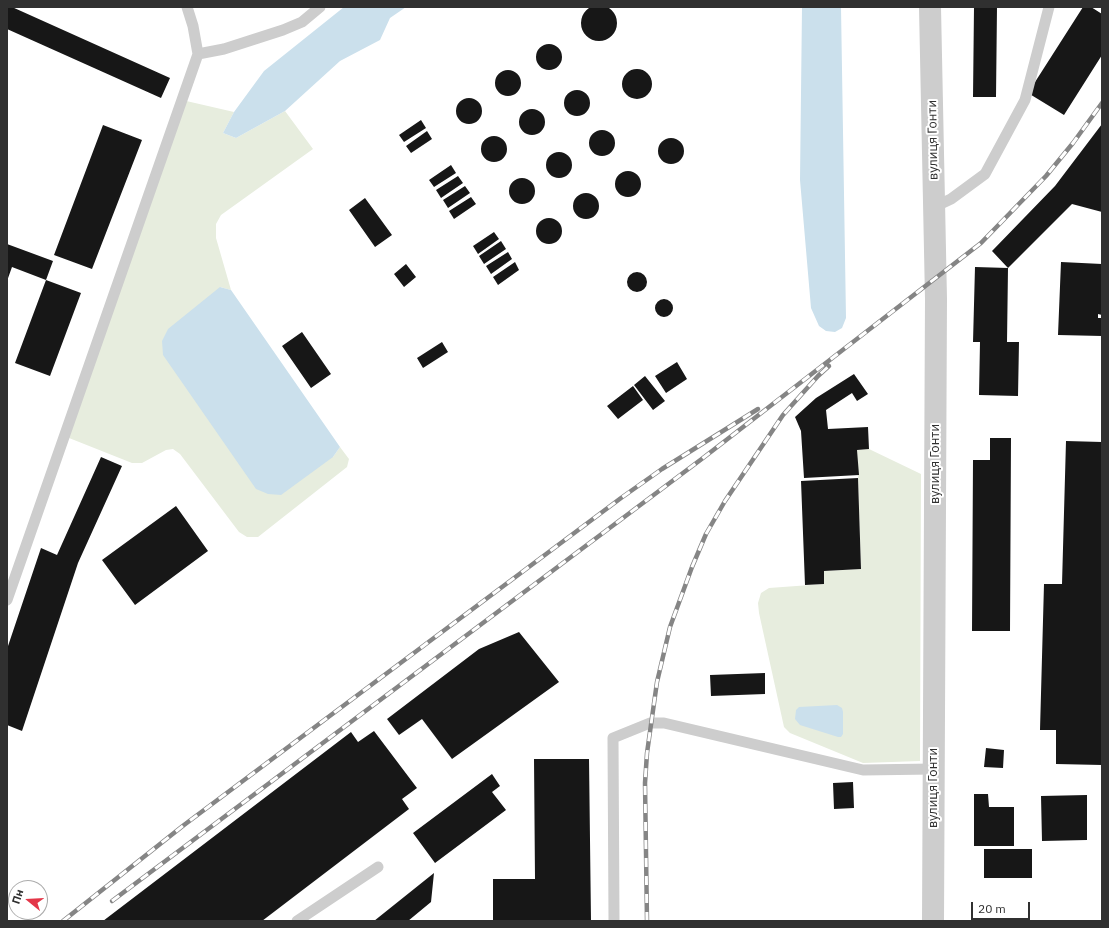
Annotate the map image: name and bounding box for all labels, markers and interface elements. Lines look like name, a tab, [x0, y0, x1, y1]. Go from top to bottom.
street label: вулиця Гонти	[925, 100, 941, 180]
street label: вулиця Гонти	[927, 424, 943, 504]
street label: вулиця Гонти	[925, 748, 941, 828]
north arrow	[8, 880, 48, 920]
text: Пн	[9, 888, 26, 906]
scale bar	[973, 894, 1032, 920]
text: 20 m	[978, 901, 1006, 916]

